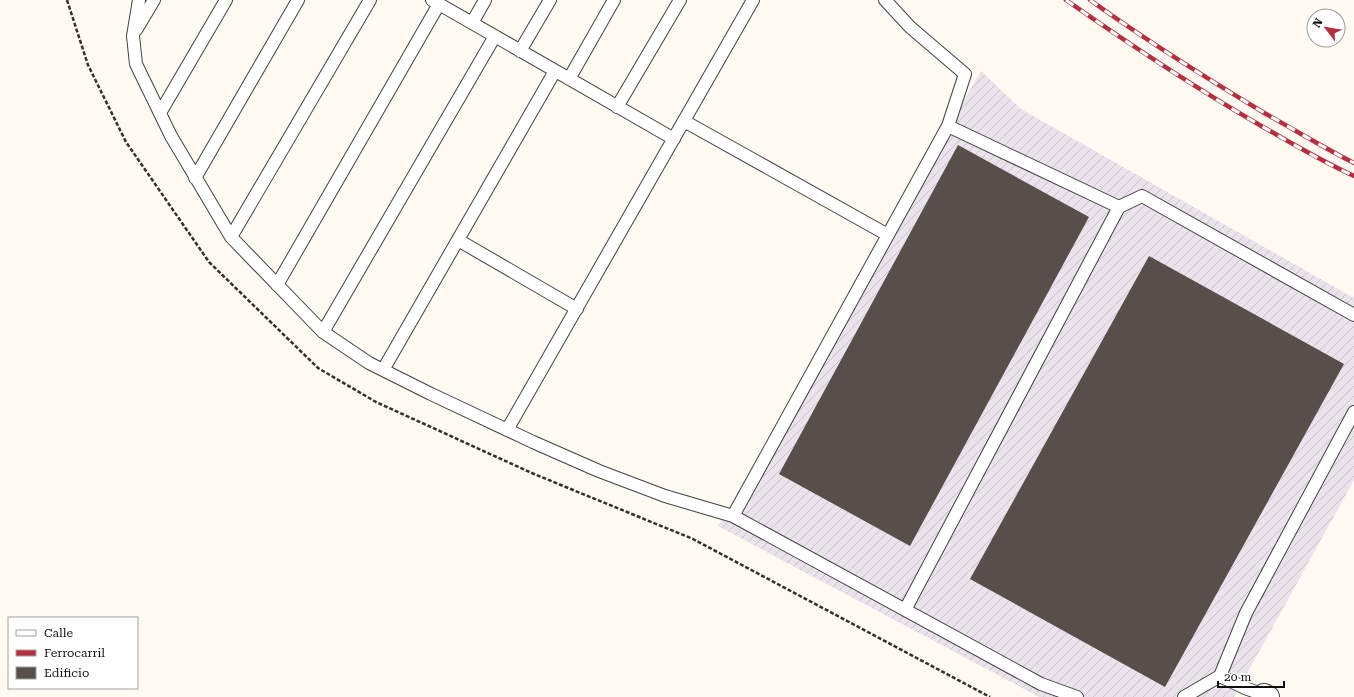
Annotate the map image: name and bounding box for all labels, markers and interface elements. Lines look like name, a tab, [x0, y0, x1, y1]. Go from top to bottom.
north arrow	[1306, 8, 1346, 48]
text: N	[1310, 16, 1326, 30]
legend	[8, 617, 138, 689]
text: Calle	[44, 626, 74, 640]
text: Ferrocarril	[44, 646, 105, 660]
scale bar	[1218, 663, 1284, 689]
text: Edificio	[44, 666, 89, 680]
text: 20 m	[1224, 670, 1251, 684]

